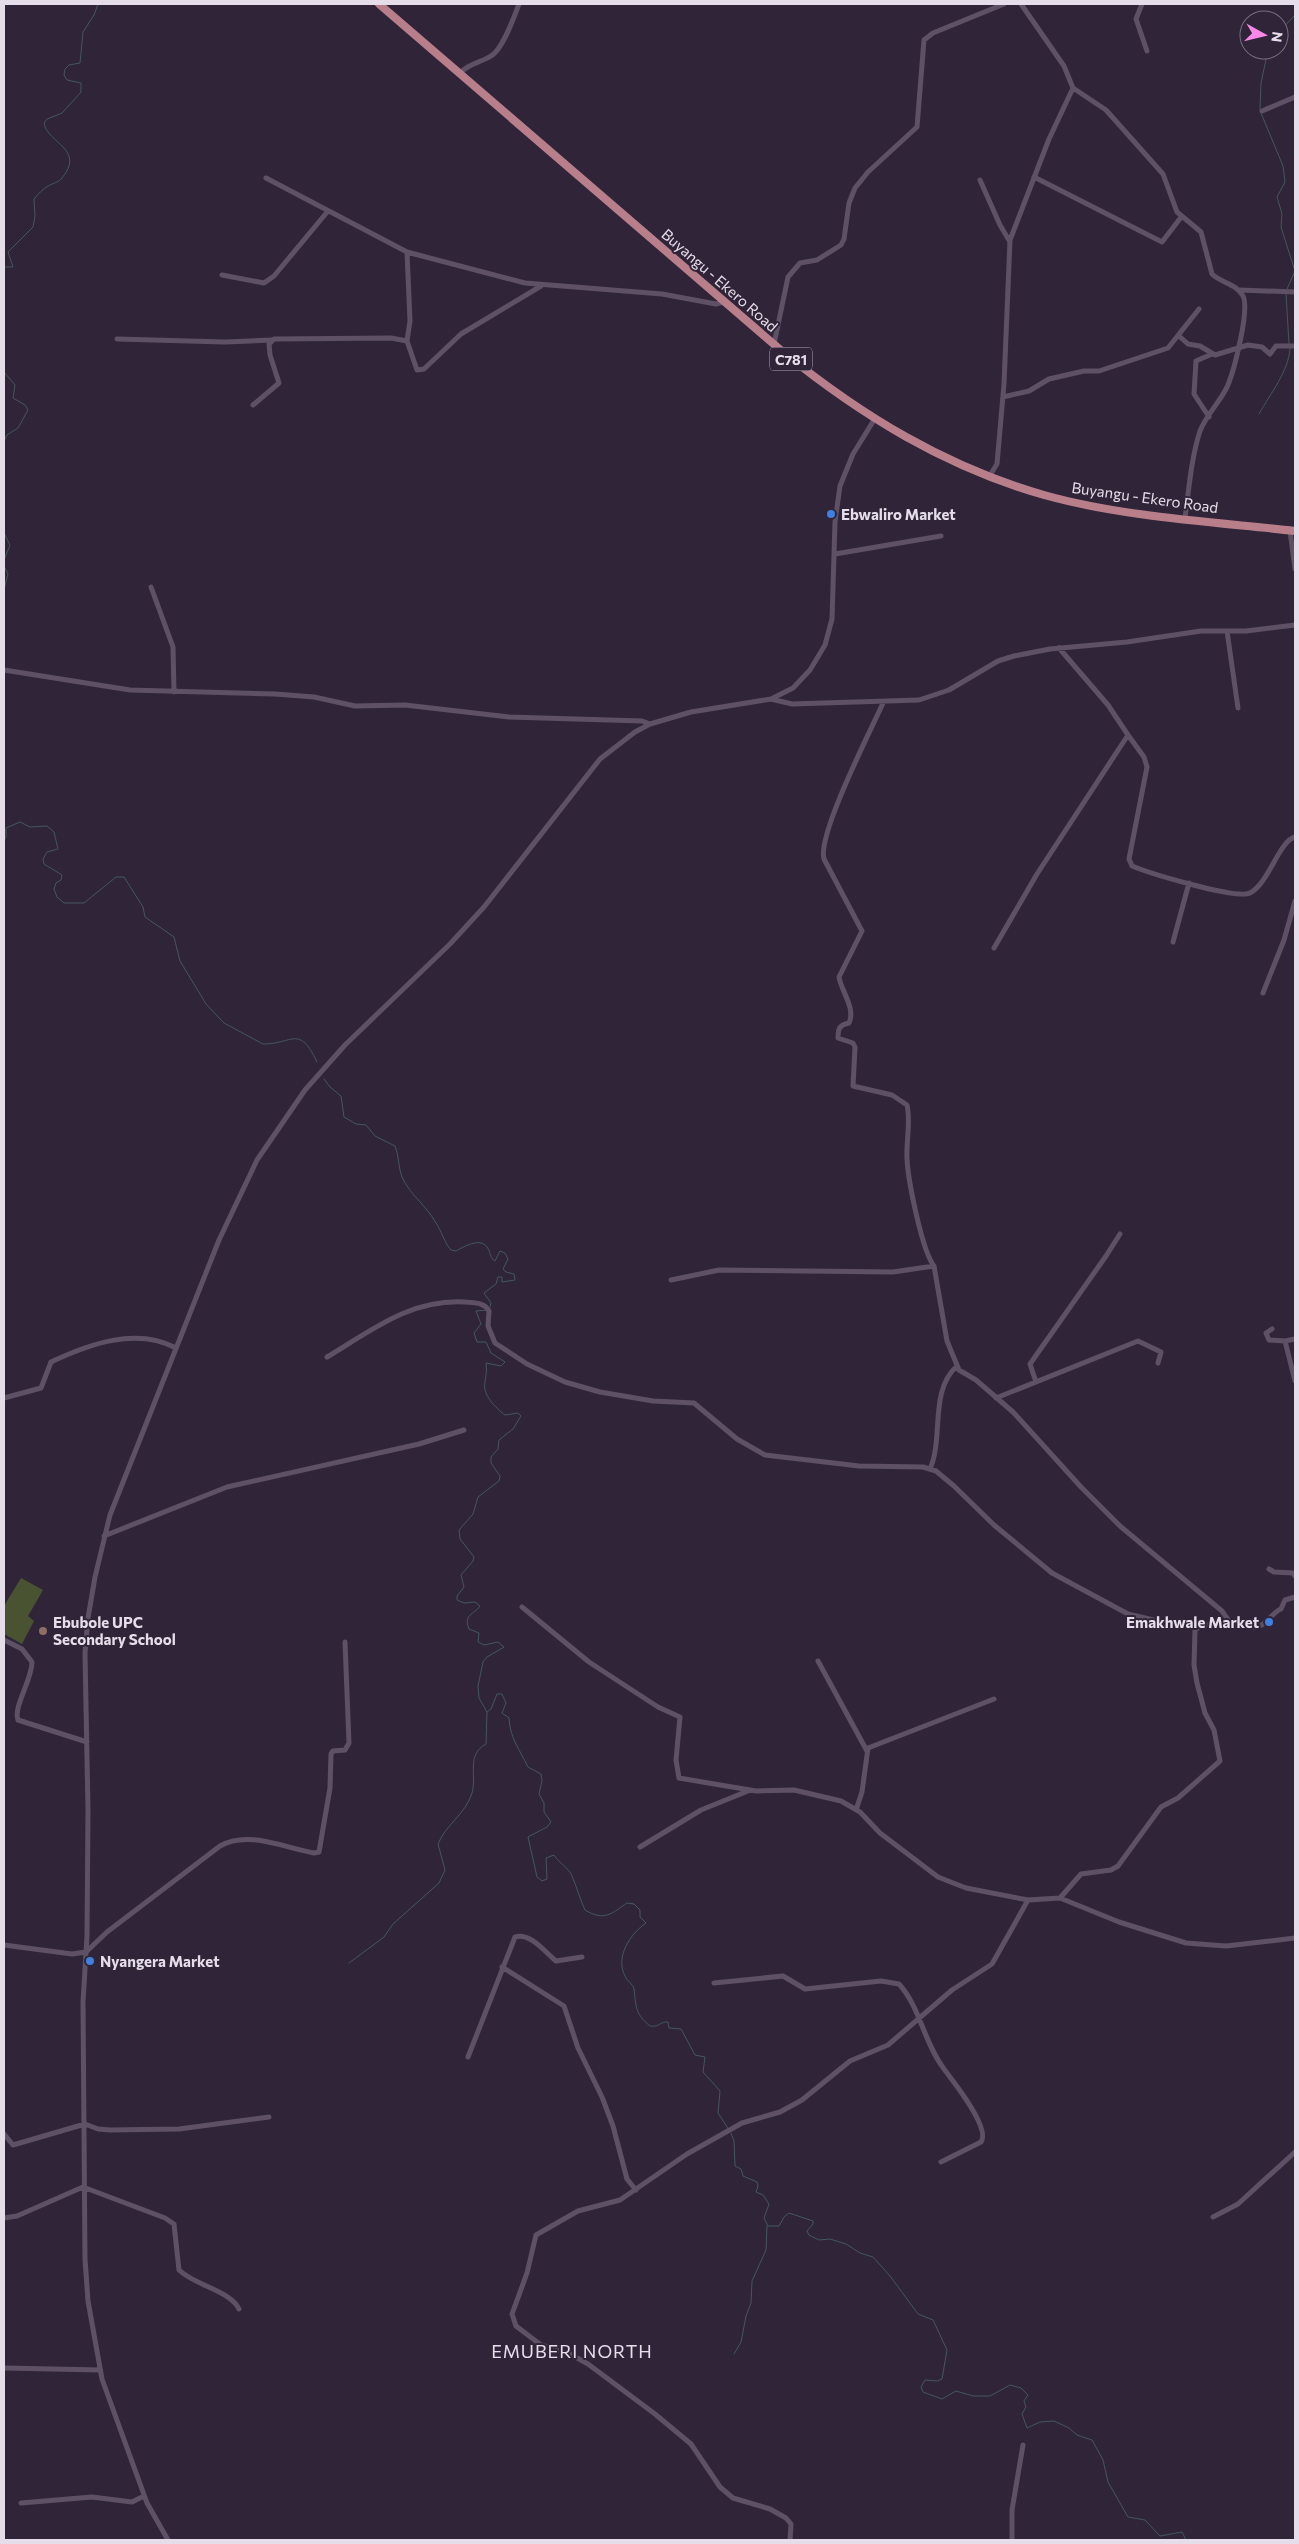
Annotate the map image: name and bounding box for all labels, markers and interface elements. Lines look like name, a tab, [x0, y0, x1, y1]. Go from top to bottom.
north arrow	[1239, 10, 1289, 60]
text: N	[1268, 30, 1287, 43]
street label: Buyangu - Ekero Road	[658, 225, 782, 335]
road number: C781	[770, 348, 812, 370]
street label: Buyangu - Ekero Road	[1071, 478, 1219, 516]
place label: Ebwaliro Market	[841, 505, 956, 523]
marker: Ebwaliro Market	[825, 508, 837, 520]
place label: Ebubole UPC Secondary School	[53, 1613, 176, 1648]
place label: Emakhwale Market	[1126, 1613, 1259, 1631]
marker: Emakhwale Market	[1263, 1616, 1275, 1628]
marker: Ebubole UPC Secondary School	[37, 1625, 49, 1637]
place label: Nyangera Market	[100, 1952, 220, 1970]
marker: Nyangera Market	[84, 1955, 96, 1967]
district label: EMUBERI NORTH	[491, 2340, 653, 2362]

